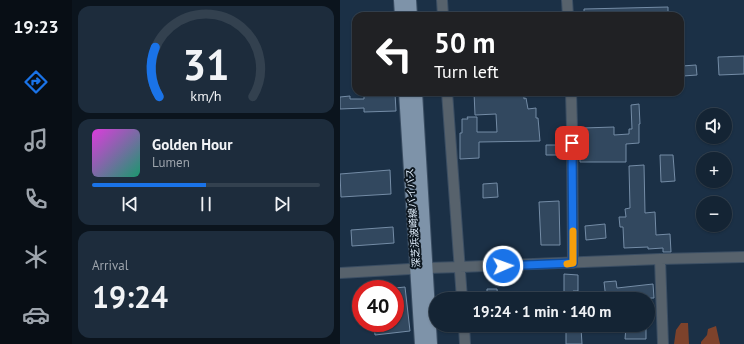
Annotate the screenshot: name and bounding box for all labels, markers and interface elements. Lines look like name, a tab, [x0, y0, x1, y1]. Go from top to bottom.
text: 19:23	[13, 15, 59, 38]
text: 50 m	[434, 24, 495, 61]
icon: left	[368, 28, 420, 80]
text: 31	[182, 38, 230, 91]
text: Turn left	[434, 60, 499, 83]
icon: directions	[22, 68, 50, 96]
text: km/h	[190, 86, 222, 105]
map controls	[696, 108, 732, 232]
button: sound	[696, 108, 732, 144]
icon: music	[22, 126, 50, 154]
pin	[555, 126, 589, 160]
icon: arrive	[561, 132, 583, 154]
text: Golden Hour	[152, 135, 232, 154]
button: +	[696, 152, 732, 188]
text: Lumen	[152, 154, 190, 171]
street label: 深芝浜波崎線バイパス	[403, 168, 423, 268]
icon: phone	[22, 185, 50, 213]
icon: previous	[119, 193, 141, 215]
icon: pause	[195, 193, 217, 215]
icon: next	[271, 193, 293, 215]
button: −	[696, 196, 732, 232]
icon: climate	[22, 243, 50, 271]
position arrow	[482, 245, 524, 287]
text: Arrival	[92, 257, 128, 274]
text: 19:24	[92, 277, 168, 316]
speed limit sign: 40	[352, 280, 404, 332]
icon: car	[22, 301, 50, 329]
text: 19:24 · 1 min · 140 m	[473, 302, 611, 321]

